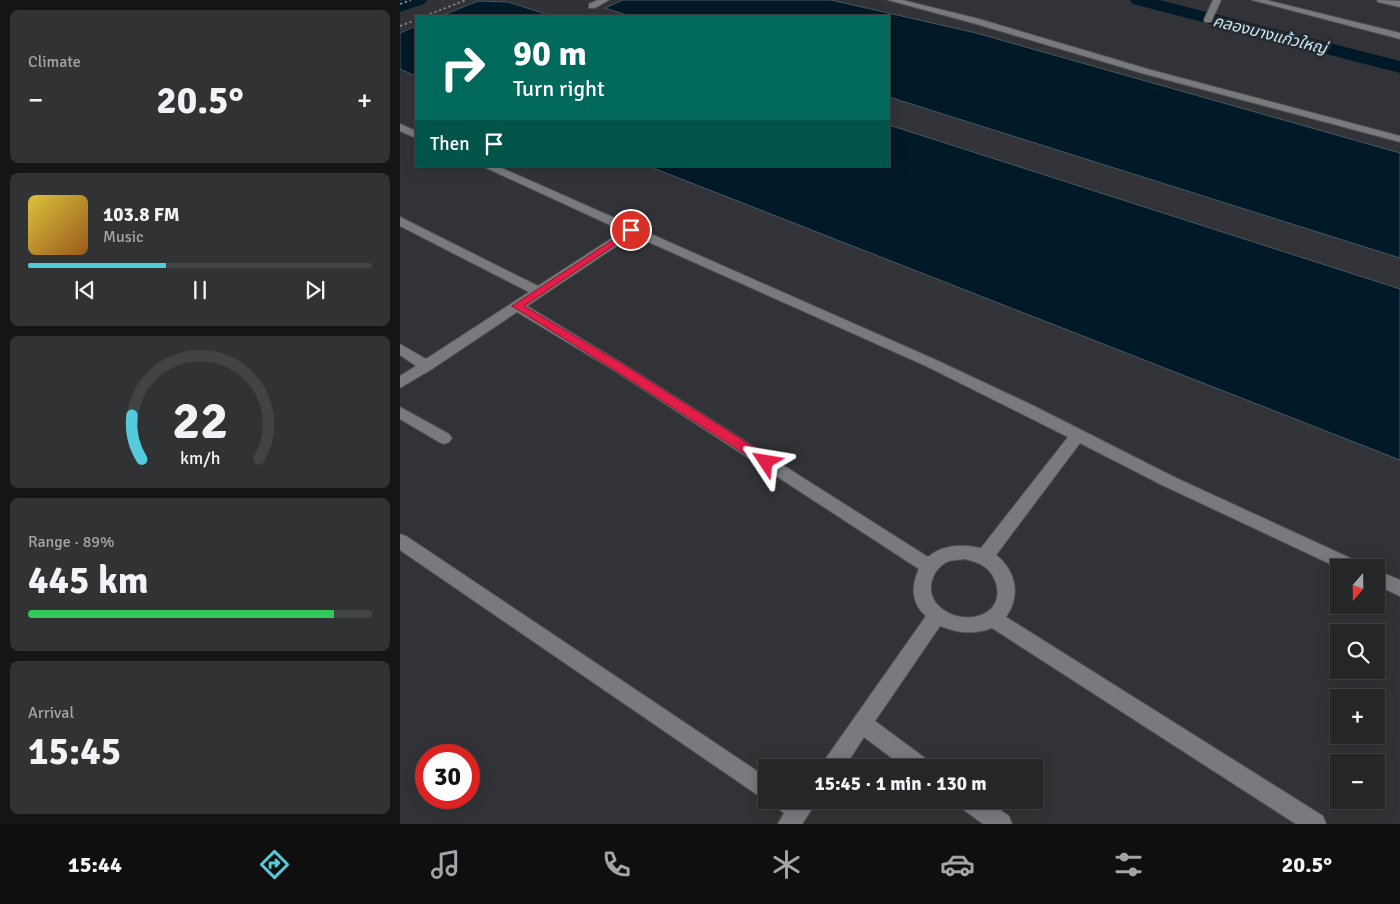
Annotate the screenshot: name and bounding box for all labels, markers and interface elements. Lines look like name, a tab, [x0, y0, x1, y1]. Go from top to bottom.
water label: คลองบางแก้วใหญ่	[1211, 11, 1331, 59]
text: 90 m	[513, 32, 587, 75]
icon: right	[430, 35, 495, 100]
text: Climate	[28, 52, 81, 72]
text: Turn right	[513, 75, 605, 102]
text: 20.5°	[156, 77, 244, 124]
text: −	[28, 83, 43, 117]
text: +	[357, 83, 372, 117]
icon: arrive	[480, 130, 508, 158]
text: Then	[430, 132, 470, 156]
text: 103.8 FM	[103, 203, 180, 227]
pin	[610, 209, 652, 251]
icon: arrive	[617, 216, 645, 244]
text: Music	[103, 227, 144, 247]
icon: previous	[71, 276, 99, 304]
icon: pause	[186, 276, 214, 304]
icon: next	[301, 276, 329, 304]
text: 22	[172, 389, 228, 453]
position arrow	[739, 435, 791, 487]
text: km/h	[180, 447, 220, 469]
text: Range · 89%	[28, 532, 114, 552]
text: 445 km	[28, 557, 149, 604]
north arrow	[1330, 559, 1385, 614]
map controls	[1330, 559, 1385, 809]
button: search	[1330, 624, 1385, 679]
button: +	[1330, 689, 1385, 744]
text: Arrival	[28, 703, 74, 723]
text: 15:45	[28, 728, 121, 775]
speed limit sign: 30	[415, 744, 480, 809]
button: −	[1330, 754, 1385, 809]
text: 15:45 · 1 min · 130 m	[814, 772, 987, 796]
icon: directions	[257, 847, 292, 882]
icon: music	[428, 847, 463, 882]
icon: phone	[599, 847, 634, 882]
icon: climate	[769, 847, 804, 882]
icon: car	[940, 847, 975, 882]
icon: filters	[1111, 847, 1146, 882]
text: 15:44	[68, 851, 122, 878]
text: 20.5°	[1281, 851, 1332, 878]

